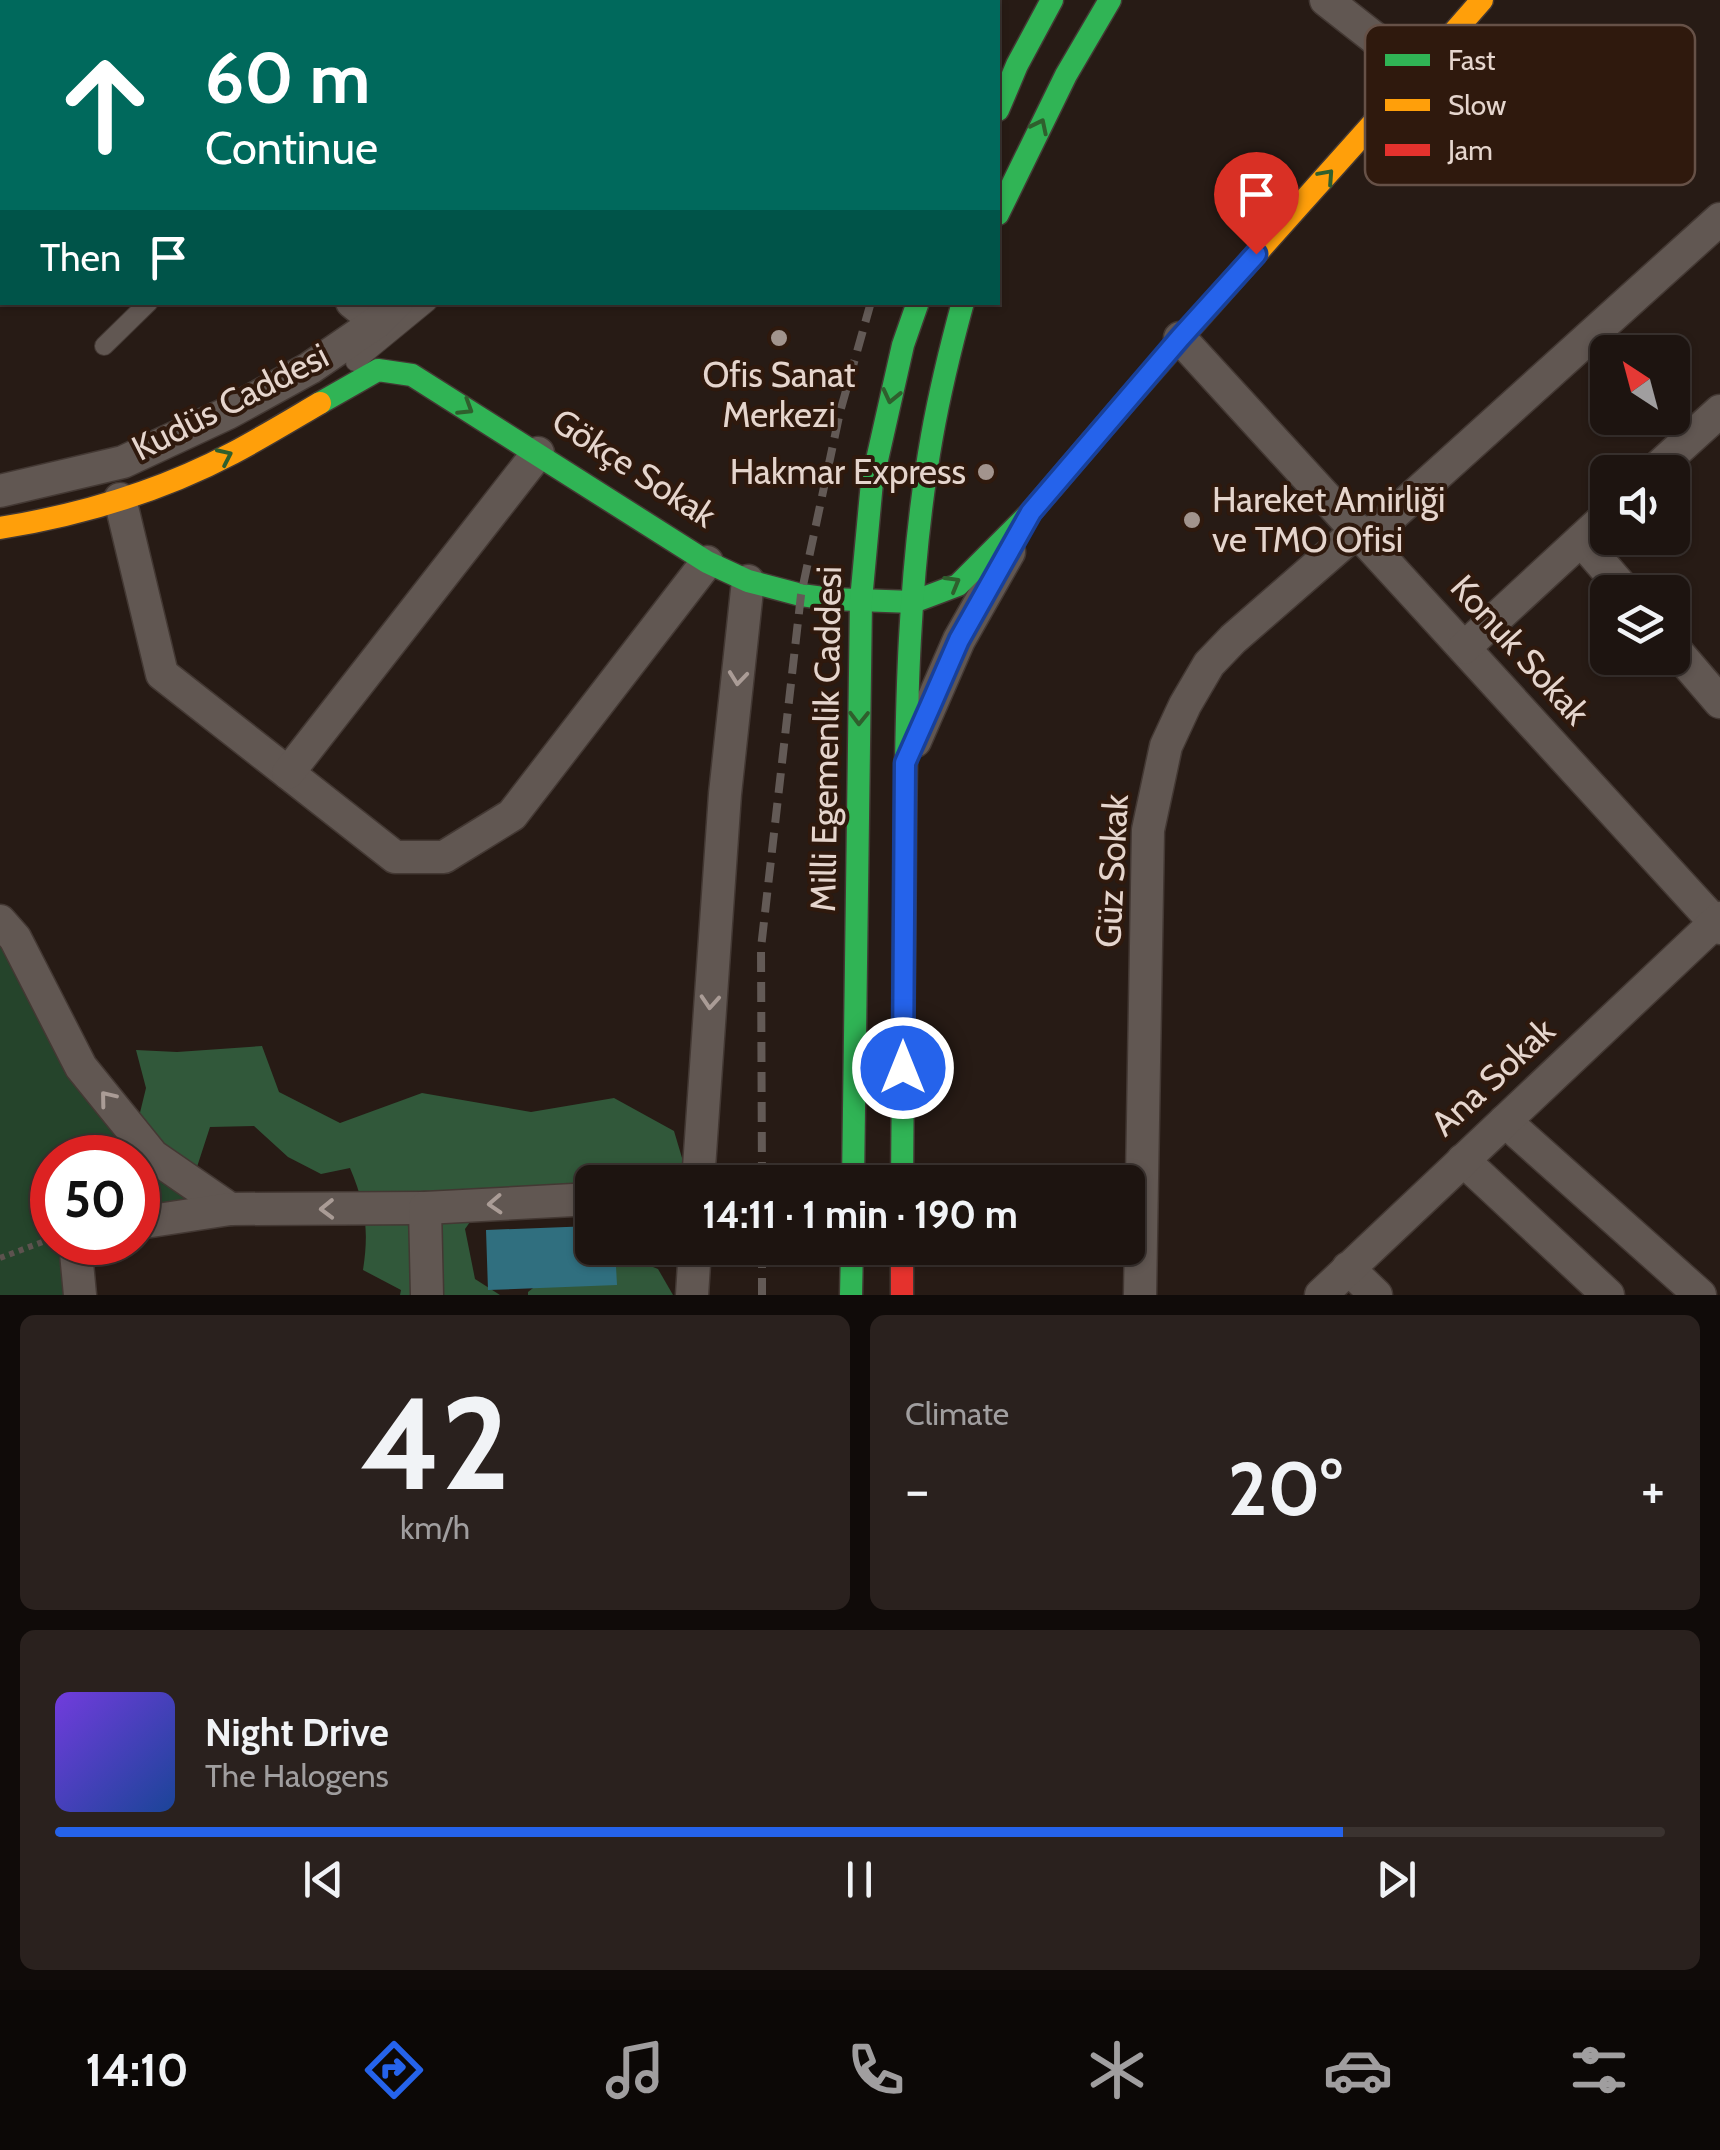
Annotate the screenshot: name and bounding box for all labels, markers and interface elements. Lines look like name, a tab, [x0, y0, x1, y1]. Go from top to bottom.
legend	[1365, 25, 1695, 185]
text: 60 m	[205, 35, 370, 121]
icon: ahead	[40, 40, 170, 170]
text: Fast	[1448, 43, 1496, 77]
text: Slow	[1448, 88, 1506, 122]
one-way arrow	[1028, 119, 1048, 137]
text: Continue	[205, 121, 378, 175]
text: Jam	[1447, 133, 1493, 167]
pin	[1214, 152, 1299, 255]
icon: arrive	[1229, 167, 1284, 222]
one-way arrow	[1315, 170, 1333, 188]
icon: arrive	[141, 230, 196, 285]
text: Then	[40, 234, 121, 281]
marker: Ofis Sanat Merkezi	[768, 327, 790, 349]
street label: Kudüs Caddesi	[124, 334, 335, 469]
north arrow	[1590, 335, 1690, 435]
map controls	[1590, 335, 1690, 675]
place label: Ofis Sanat Merkezi	[702, 353, 856, 436]
one-way arrow	[882, 387, 903, 404]
one-way arrow	[455, 396, 473, 415]
street label: Gökçe Sokak	[544, 399, 725, 537]
one-way arrow	[215, 448, 233, 468]
place label: Hakmar Express	[730, 450, 966, 493]
button: sound	[1590, 455, 1690, 555]
marker: Hakmar Express	[975, 461, 997, 483]
place label: Hareket Amirliği ve TMO Ofisi	[1212, 478, 1445, 561]
marker: Hareket Amirliği ve TMO Ofisi	[1181, 509, 1203, 531]
street label: Milli Egemenlik Caddesi	[801, 566, 850, 912]
street label: Konuk Sokak	[1442, 566, 1599, 734]
button: layers	[1590, 575, 1690, 675]
one-way arrow	[943, 576, 961, 596]
one-way arrow	[727, 671, 749, 687]
one-way arrow	[848, 712, 870, 727]
street label: Güz Sokak	[1086, 793, 1137, 949]
one-way arrow	[700, 994, 721, 1010]
street label: Ana Sokak	[1422, 1008, 1564, 1145]
position arrow	[851, 1016, 955, 1120]
one-way arrow	[101, 1092, 119, 1110]
speed limit sign: 50	[30, 1135, 160, 1265]
text: 14:11 · 1 min · 190 m	[702, 1191, 1018, 1238]
one-way arrow	[487, 1193, 503, 1214]
one-way arrow	[319, 1198, 335, 1219]
text: 42	[360, 1364, 510, 1522]
text: Climate	[905, 1394, 1009, 1433]
text: 20°	[1228, 1443, 1342, 1534]
text: −	[905, 1456, 929, 1523]
text: +	[1641, 1456, 1665, 1523]
text: km/h	[400, 1508, 470, 1547]
text: Night Drive	[205, 1709, 389, 1756]
text: The Halogens	[205, 1756, 389, 1795]
icon: previous	[296, 1852, 351, 1907]
icon: pause	[832, 1852, 887, 1907]
icon: next	[1369, 1852, 1424, 1907]
icon: directions	[359, 2035, 429, 2105]
icon: music	[600, 2035, 670, 2105]
icon: phone	[841, 2035, 911, 2105]
icon: climate	[1082, 2035, 1152, 2105]
icon: car	[1323, 2035, 1393, 2105]
icon: filters	[1564, 2035, 1634, 2105]
text: 14:10	[86, 2043, 188, 2097]

